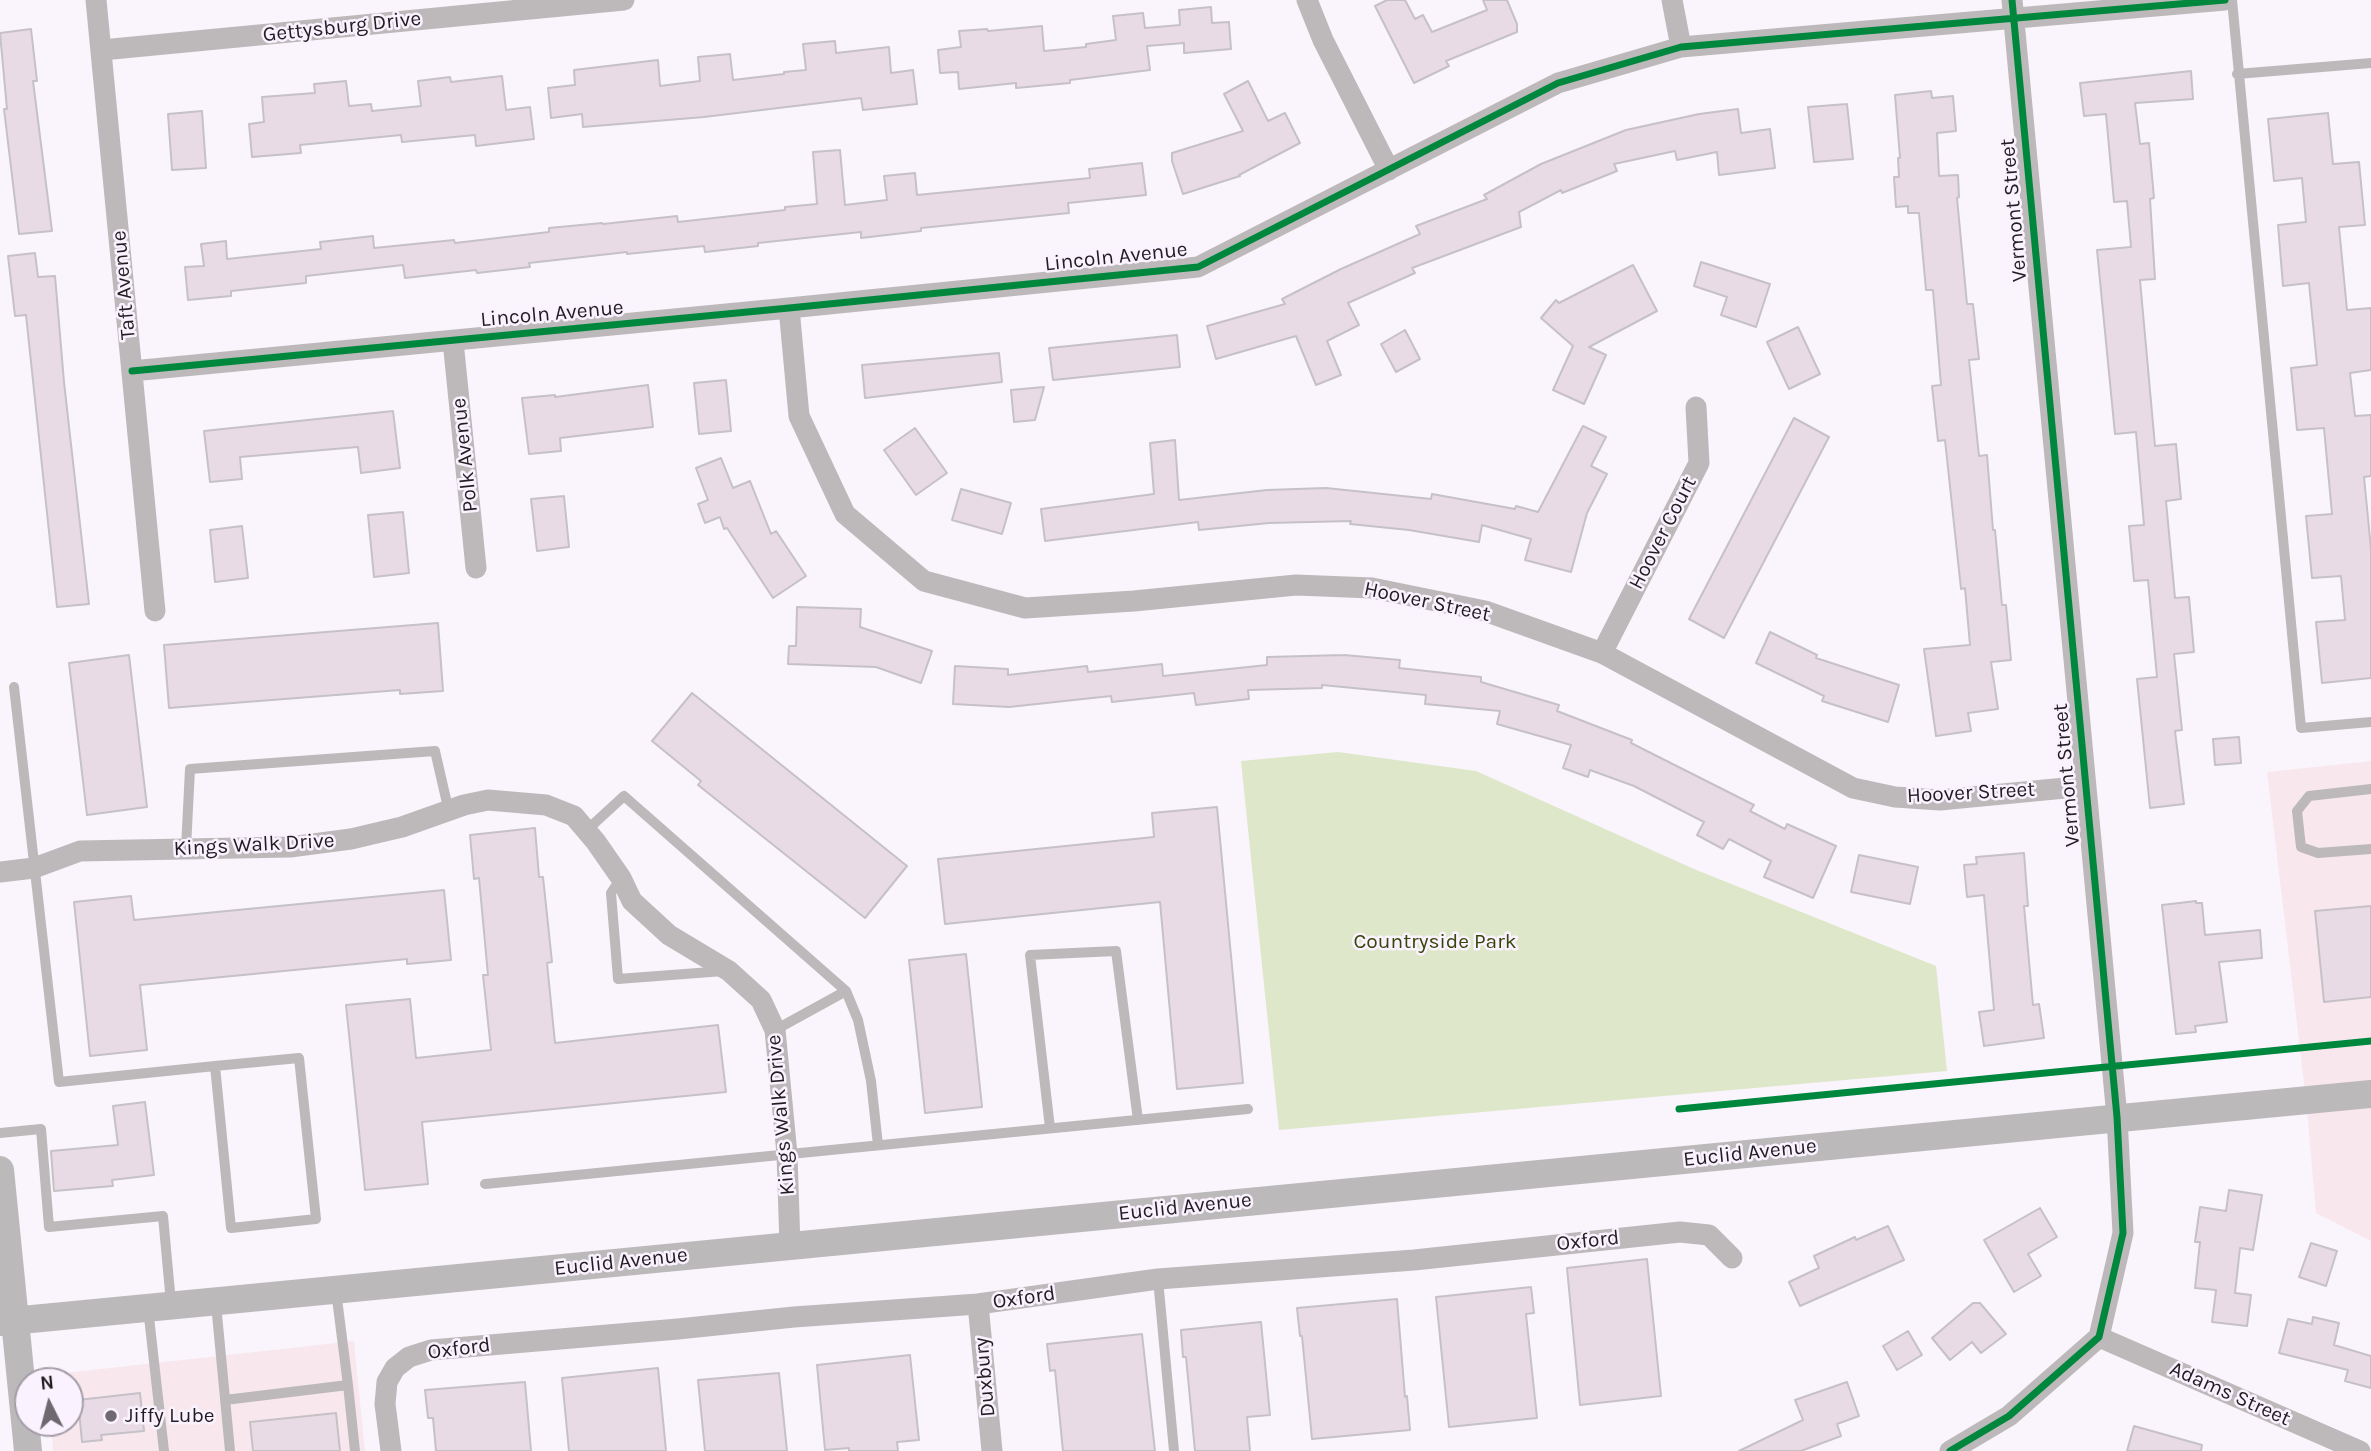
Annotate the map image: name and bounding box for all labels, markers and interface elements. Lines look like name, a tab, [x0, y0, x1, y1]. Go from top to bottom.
street label: Gettysburg Drive	[262, 6, 422, 48]
street label: Vermont Street	[1995, 137, 2033, 283]
street label: Taft Avenue	[107, 229, 141, 341]
street label: Lincoln Avenue	[1043, 237, 1189, 277]
street label: Lincoln Avenue	[479, 295, 625, 333]
street label: Polk Avenue	[446, 397, 484, 513]
street label: Hoover Court	[1624, 472, 1702, 594]
street label: Hoover Street	[1362, 576, 1492, 628]
street label: Vermont Street	[2048, 702, 2086, 848]
street label: Hoover Street	[1906, 777, 2036, 809]
street label: Kings Walk Drive	[173, 828, 335, 862]
park label: Countryside Park	[1353, 929, 1517, 955]
street label: Kings Walk Drive	[761, 1034, 801, 1196]
street label: Euclid Avenue	[1682, 1133, 1818, 1173]
street label: Euclid Avenue	[1117, 1187, 1253, 1227]
street label: Oxford	[1555, 1225, 1621, 1257]
street label: Euclid Avenue	[553, 1242, 689, 1282]
street label: Oxford	[991, 1281, 1057, 1315]
street label: Oxford	[426, 1333, 492, 1365]
street label: Duxbury	[969, 1336, 1001, 1418]
street label: Adams Street	[2166, 1356, 2294, 1432]
north arrow	[14, 1367, 84, 1437]
text: N	[39, 1371, 55, 1395]
place label: Jiffy Lube	[125, 1403, 215, 1429]
marker: Jiffy Lube	[103, 1408, 119, 1424]

